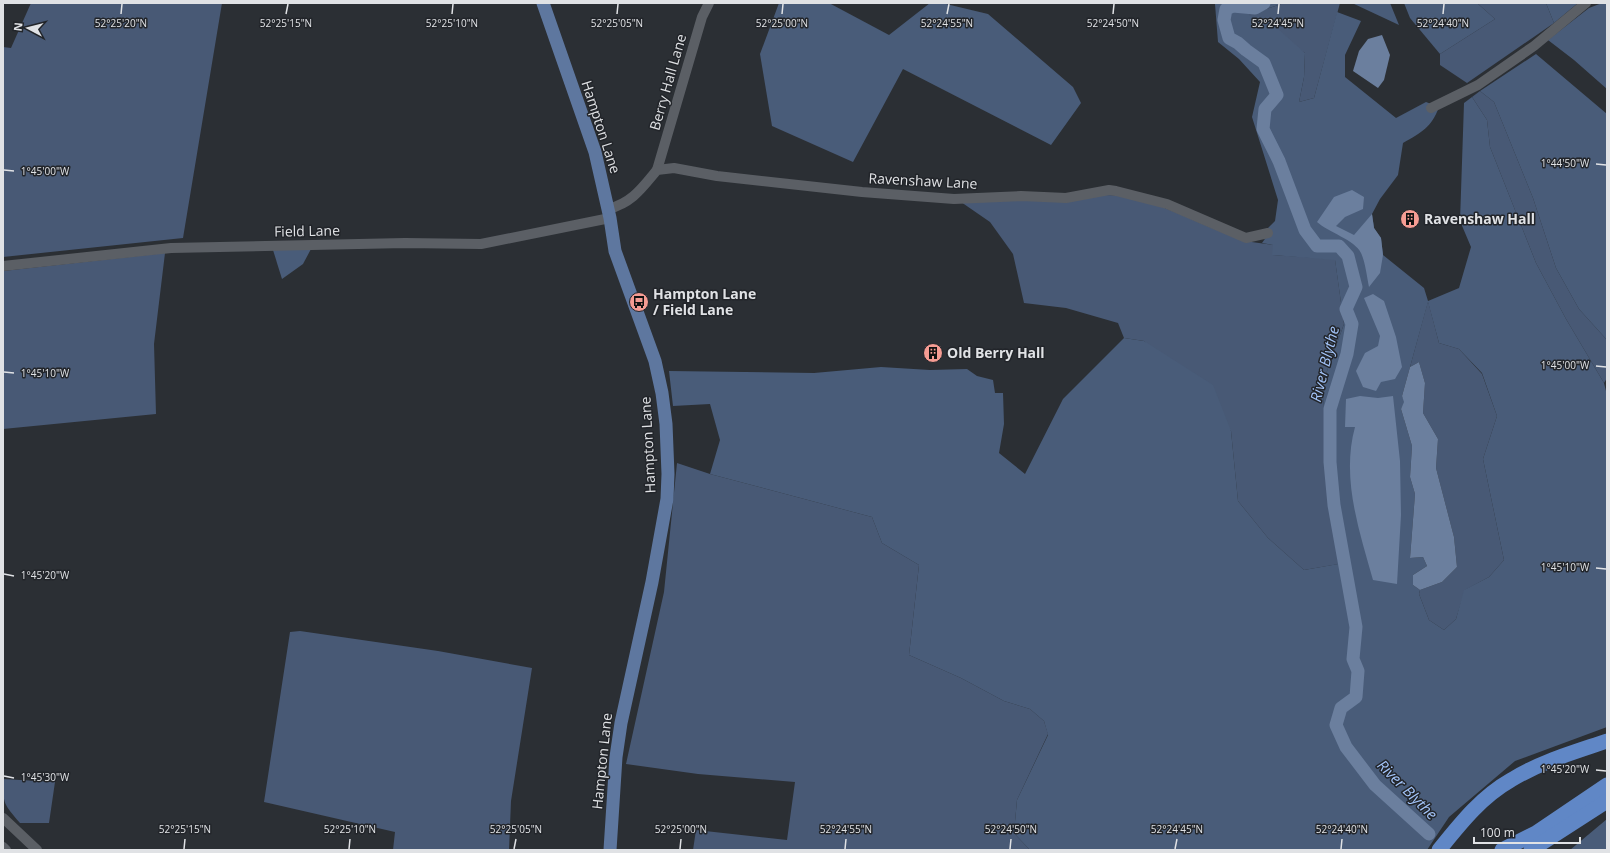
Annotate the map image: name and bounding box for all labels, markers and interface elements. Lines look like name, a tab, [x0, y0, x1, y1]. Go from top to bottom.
north arrow	[8, 8, 48, 48]
text: 52°25'20"N	[95, 16, 147, 30]
text: 52°25'15"N	[260, 16, 312, 30]
text: 52°25'10"N	[426, 16, 478, 30]
text: 52°25'05"N	[591, 16, 643, 30]
text: 52°25'00"N	[756, 16, 808, 30]
text: 52°24'55"N	[921, 16, 973, 30]
text: 52°24'50"N	[1087, 16, 1139, 30]
text: 52°24'45"N	[1252, 16, 1304, 30]
text: 52°24'40"N	[1417, 16, 1469, 30]
text: N	[10, 21, 26, 32]
street label: Berry Hall Lane	[645, 31, 690, 132]
street label: Hampton Lane	[577, 78, 626, 176]
text: 1°44'50"W	[1541, 156, 1590, 170]
text: 1°45'00"W	[21, 164, 70, 178]
street label: Ravenshaw Lane	[868, 168, 978, 193]
building icon: Ravenshaw Hall	[1399, 208, 1421, 230]
place label: Ravenshaw Hall	[1424, 209, 1535, 228]
street label: Field Lane	[274, 220, 340, 241]
place label: Hampton Lane / Field Lane	[653, 284, 756, 319]
bus stop icon: Hampton Lane / Field Lane	[628, 291, 650, 313]
water label: River Blythe	[1305, 323, 1343, 404]
building icon: Old Berry Hall	[922, 342, 944, 364]
place label: Old Berry Hall	[947, 343, 1045, 362]
text: 1°45'00"W	[1541, 358, 1590, 372]
text: 1°45'10"W	[21, 366, 70, 380]
street label: Hampton Lane	[635, 396, 660, 494]
text: 1°45'10"W	[1541, 560, 1590, 574]
text: 1°45'20"W	[21, 568, 70, 582]
street label: Hampton Lane	[587, 712, 616, 810]
water label: River Blythe	[1373, 755, 1442, 824]
text: 1°45'20"W	[1541, 762, 1590, 776]
text: 1°45'30"W	[21, 770, 70, 784]
scale bar	[1474, 819, 1580, 845]
text: 52°25'15"N	[159, 822, 211, 836]
text: 52°25'10"N	[324, 822, 376, 836]
text: 52°25'05"N	[490, 822, 542, 836]
text: 52°25'00"N	[655, 822, 707, 836]
text: 52°24'55"N	[820, 822, 872, 836]
text: 52°24'50"N	[985, 822, 1037, 836]
text: 52°24'45"N	[1151, 822, 1203, 836]
text: 52°24'40"N	[1316, 822, 1368, 836]
text: 100 m	[1480, 824, 1515, 841]

